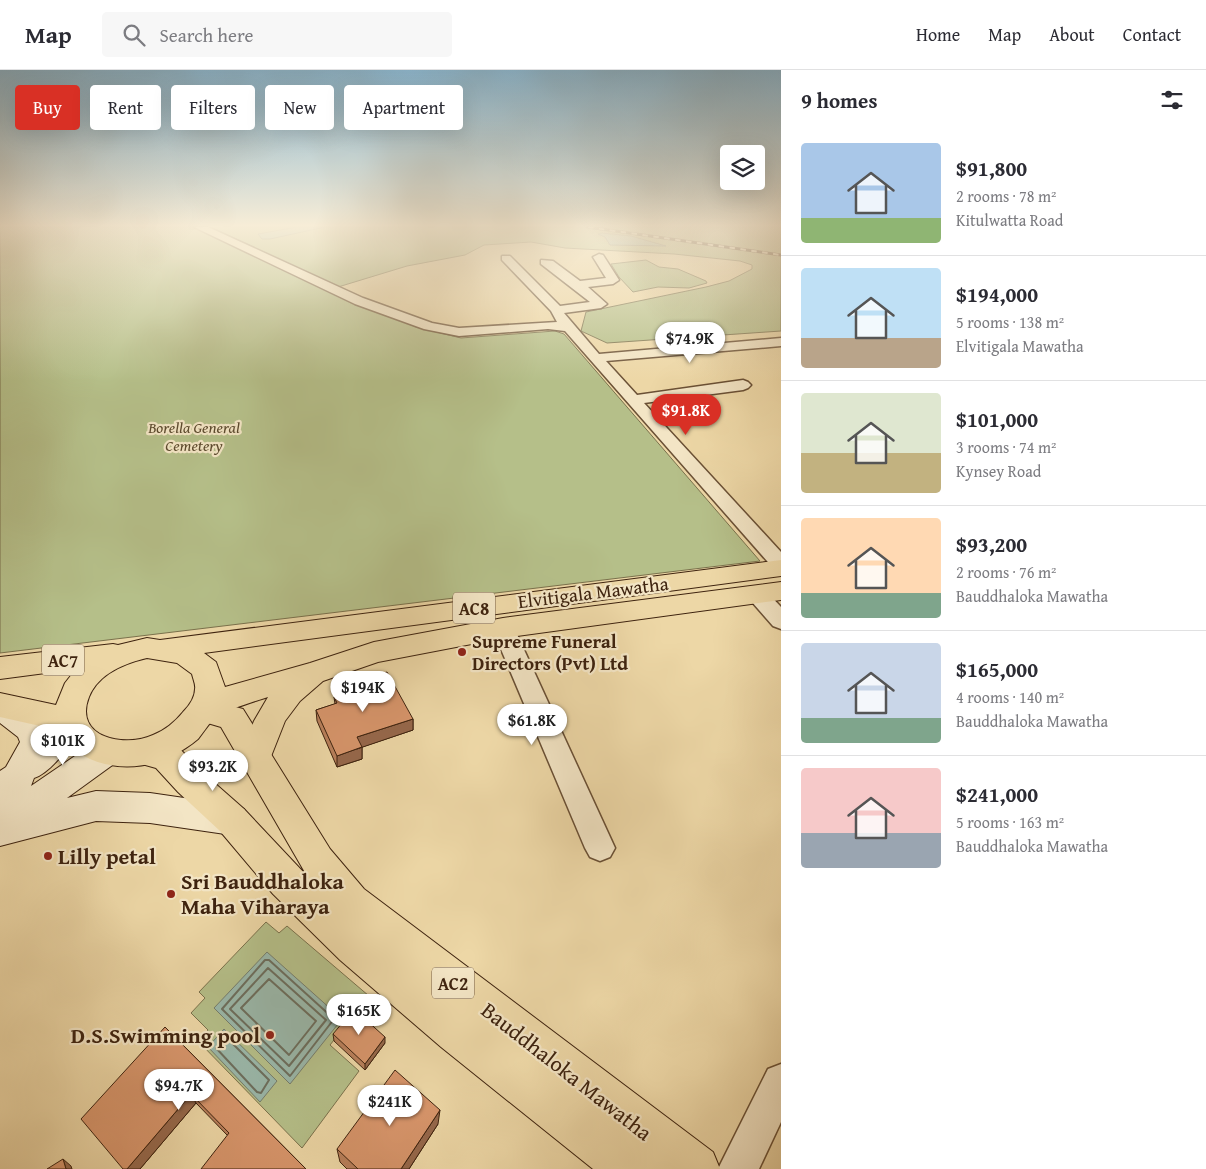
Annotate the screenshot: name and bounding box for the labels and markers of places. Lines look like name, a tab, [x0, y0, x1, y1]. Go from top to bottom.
pin: $74.9K	[649, 322, 731, 364]
pin: $91.8K	[645, 394, 727, 436]
place label: Supreme Funeral Directors (Pvt) Ltd	[472, 627, 628, 677]
marker: Supreme Funeral Directors (Pvt) Ltd	[456, 646, 468, 658]
pin: $194K	[328, 670, 398, 713]
pin: $61.8K	[491, 704, 573, 746]
pin: $101K	[28, 724, 98, 766]
pin: $93.2K	[172, 750, 254, 792]
place label: Lilly petal	[58, 840, 156, 872]
marker: Lilly petal	[42, 850, 54, 862]
place label: Sri Bauddhaloka Maha Viharaya	[181, 865, 344, 922]
marker: Sri Bauddhaloka Maha Viharaya	[165, 888, 177, 900]
pin: $165K	[324, 994, 394, 1036]
place label: D.S.Swimming pool	[71, 1019, 260, 1051]
marker: D.S.Swimming pool	[264, 1029, 276, 1041]
pin: $94.7K	[138, 1068, 220, 1111]
pin: $241K	[355, 1084, 425, 1127]

